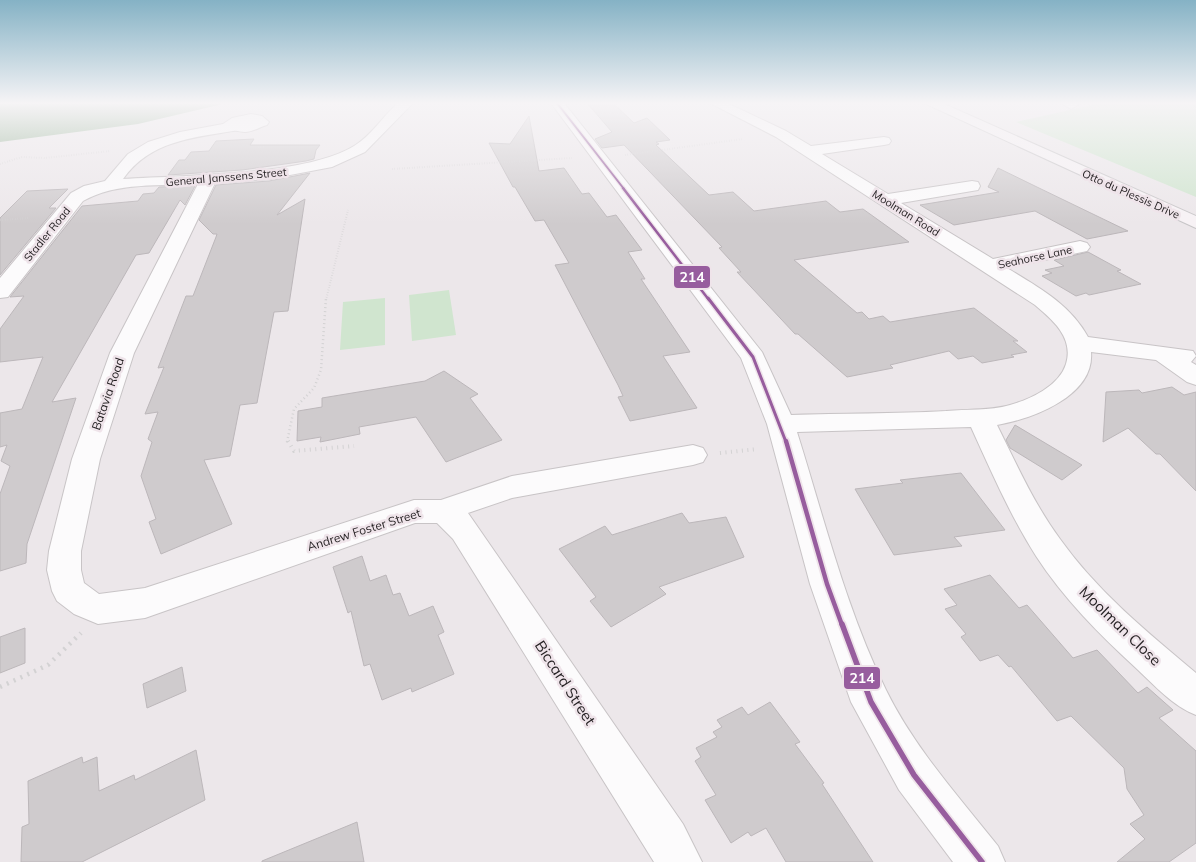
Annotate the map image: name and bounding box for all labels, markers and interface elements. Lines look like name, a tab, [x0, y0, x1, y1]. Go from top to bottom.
street label: General Janssens Street	[165, 165, 287, 189]
street label: Otto du Plessis Drive	[1080, 166, 1182, 222]
street label: Moolman Road	[870, 187, 942, 239]
street label: Stadler Road	[21, 204, 73, 264]
street label: Seahorse Lane	[997, 242, 1073, 272]
line badge: 214	[673, 265, 711, 289]
text: 214	[679, 268, 705, 286]
street label: Batavia Road	[88, 356, 127, 432]
street label: Andrew Foster Street	[305, 505, 422, 554]
street label: Moolman Close	[1075, 582, 1165, 669]
street label: Biccard Street	[531, 637, 600, 729]
line badge: 214	[843, 666, 881, 690]
text: 214	[849, 669, 875, 687]

